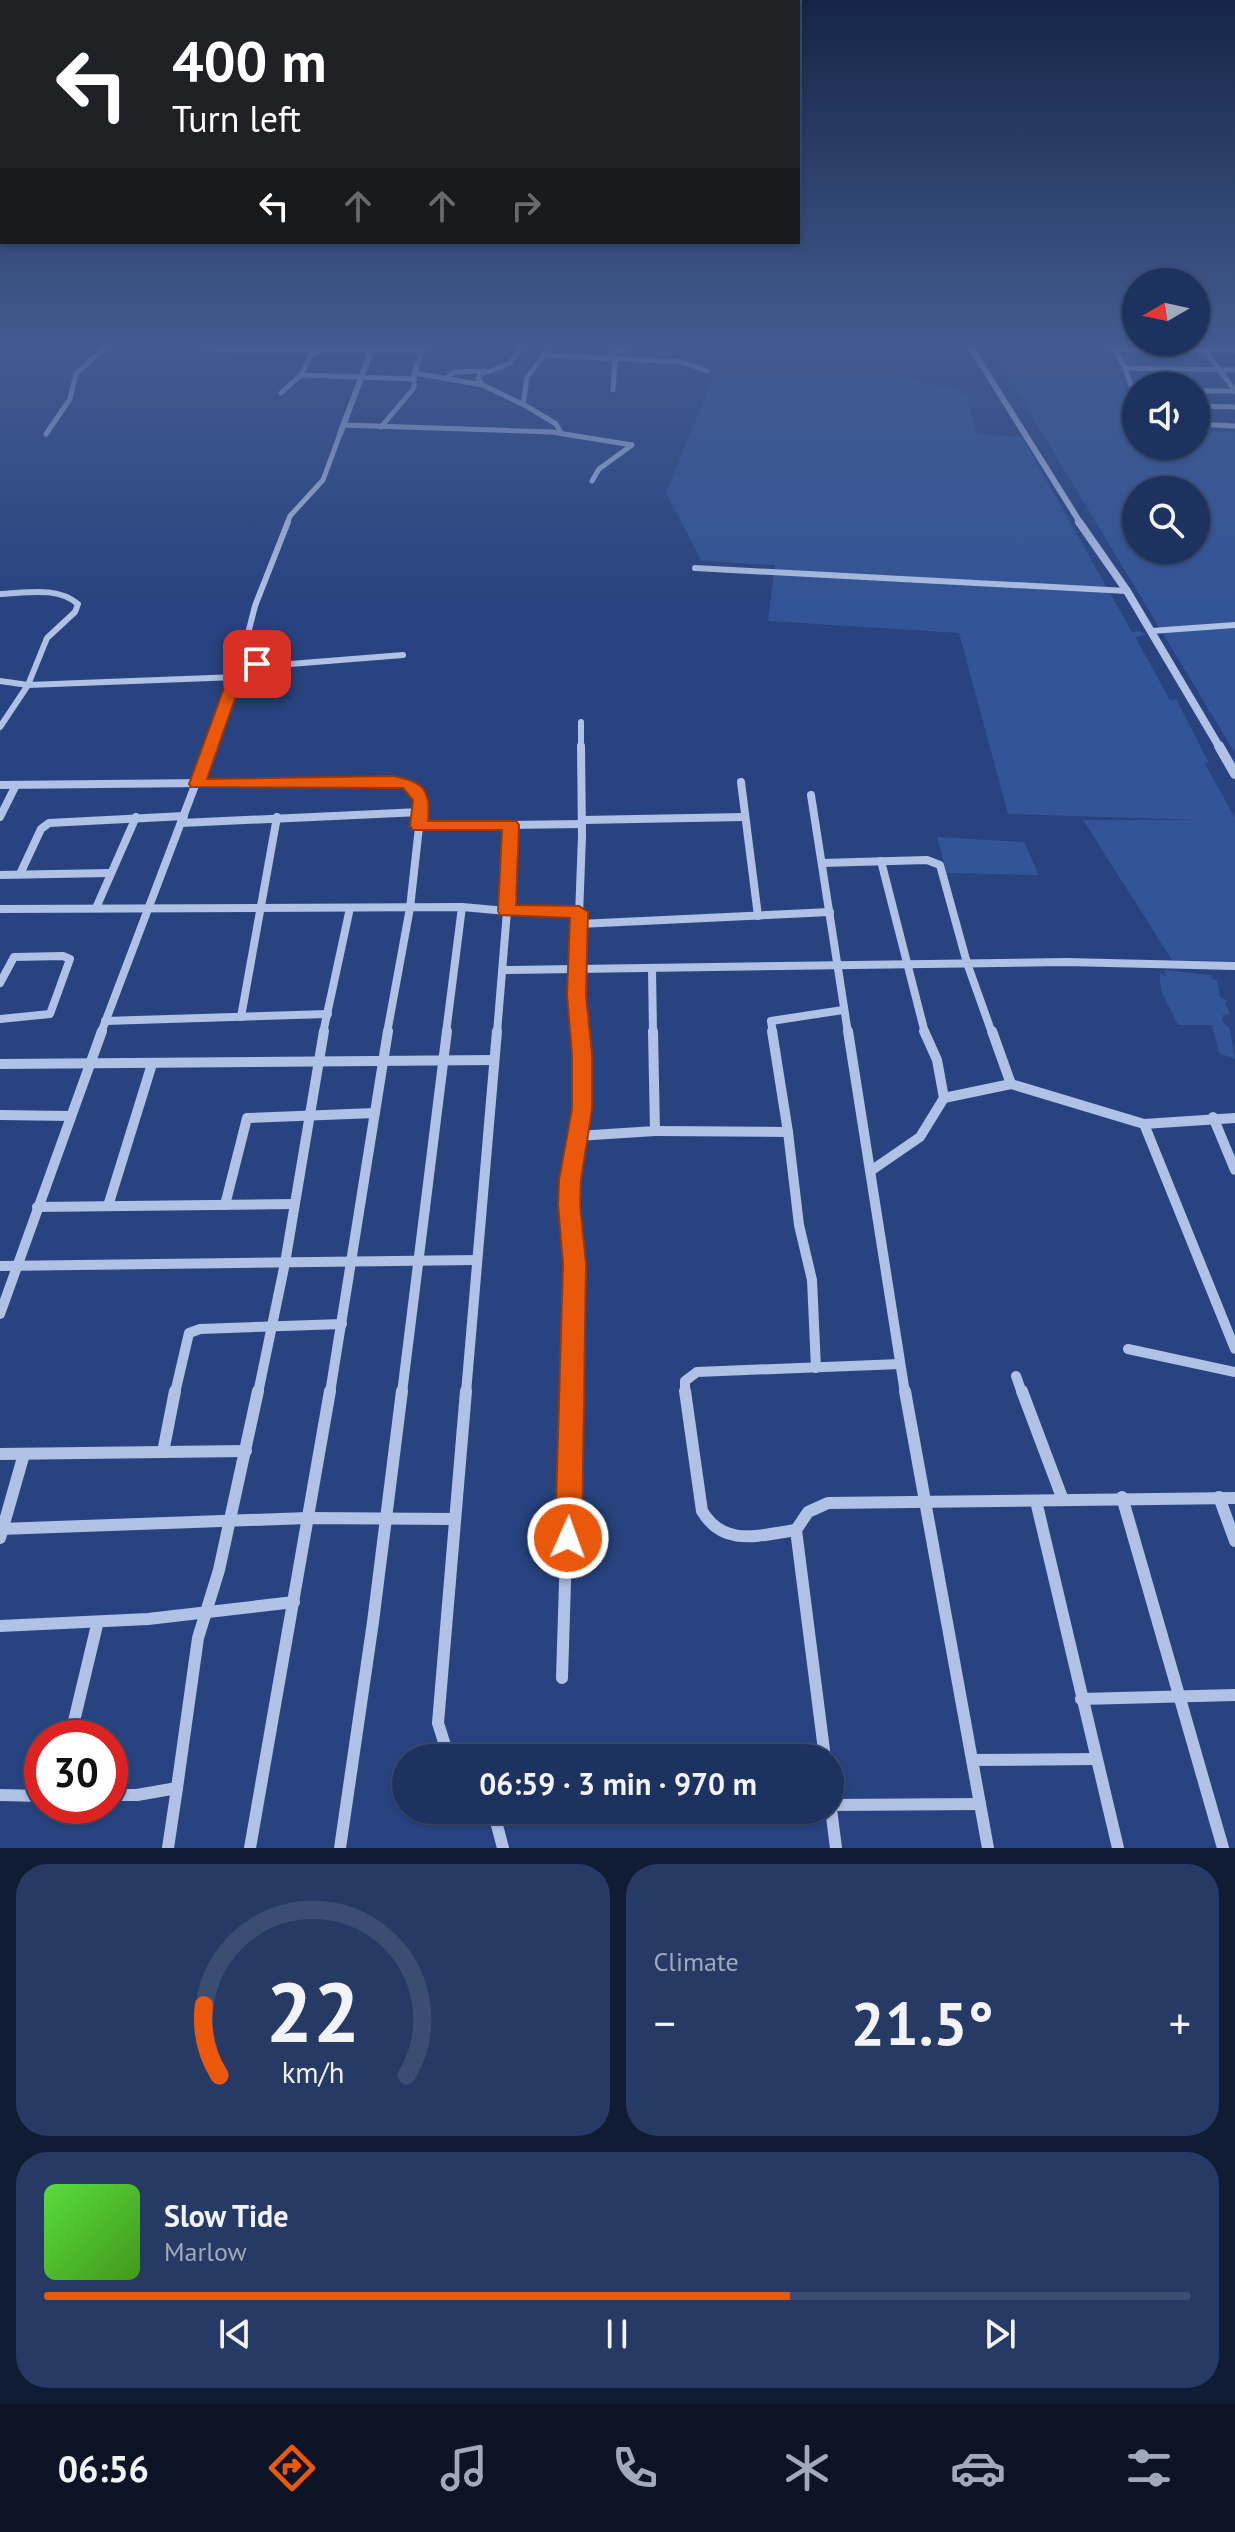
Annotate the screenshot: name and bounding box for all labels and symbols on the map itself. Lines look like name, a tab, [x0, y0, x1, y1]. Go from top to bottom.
north arrow	[1122, 268, 1210, 356]
pin	[223, 630, 291, 698]
position arrow	[526, 1496, 610, 1580]
speed limit sign: 30	[24, 1720, 128, 1824]

